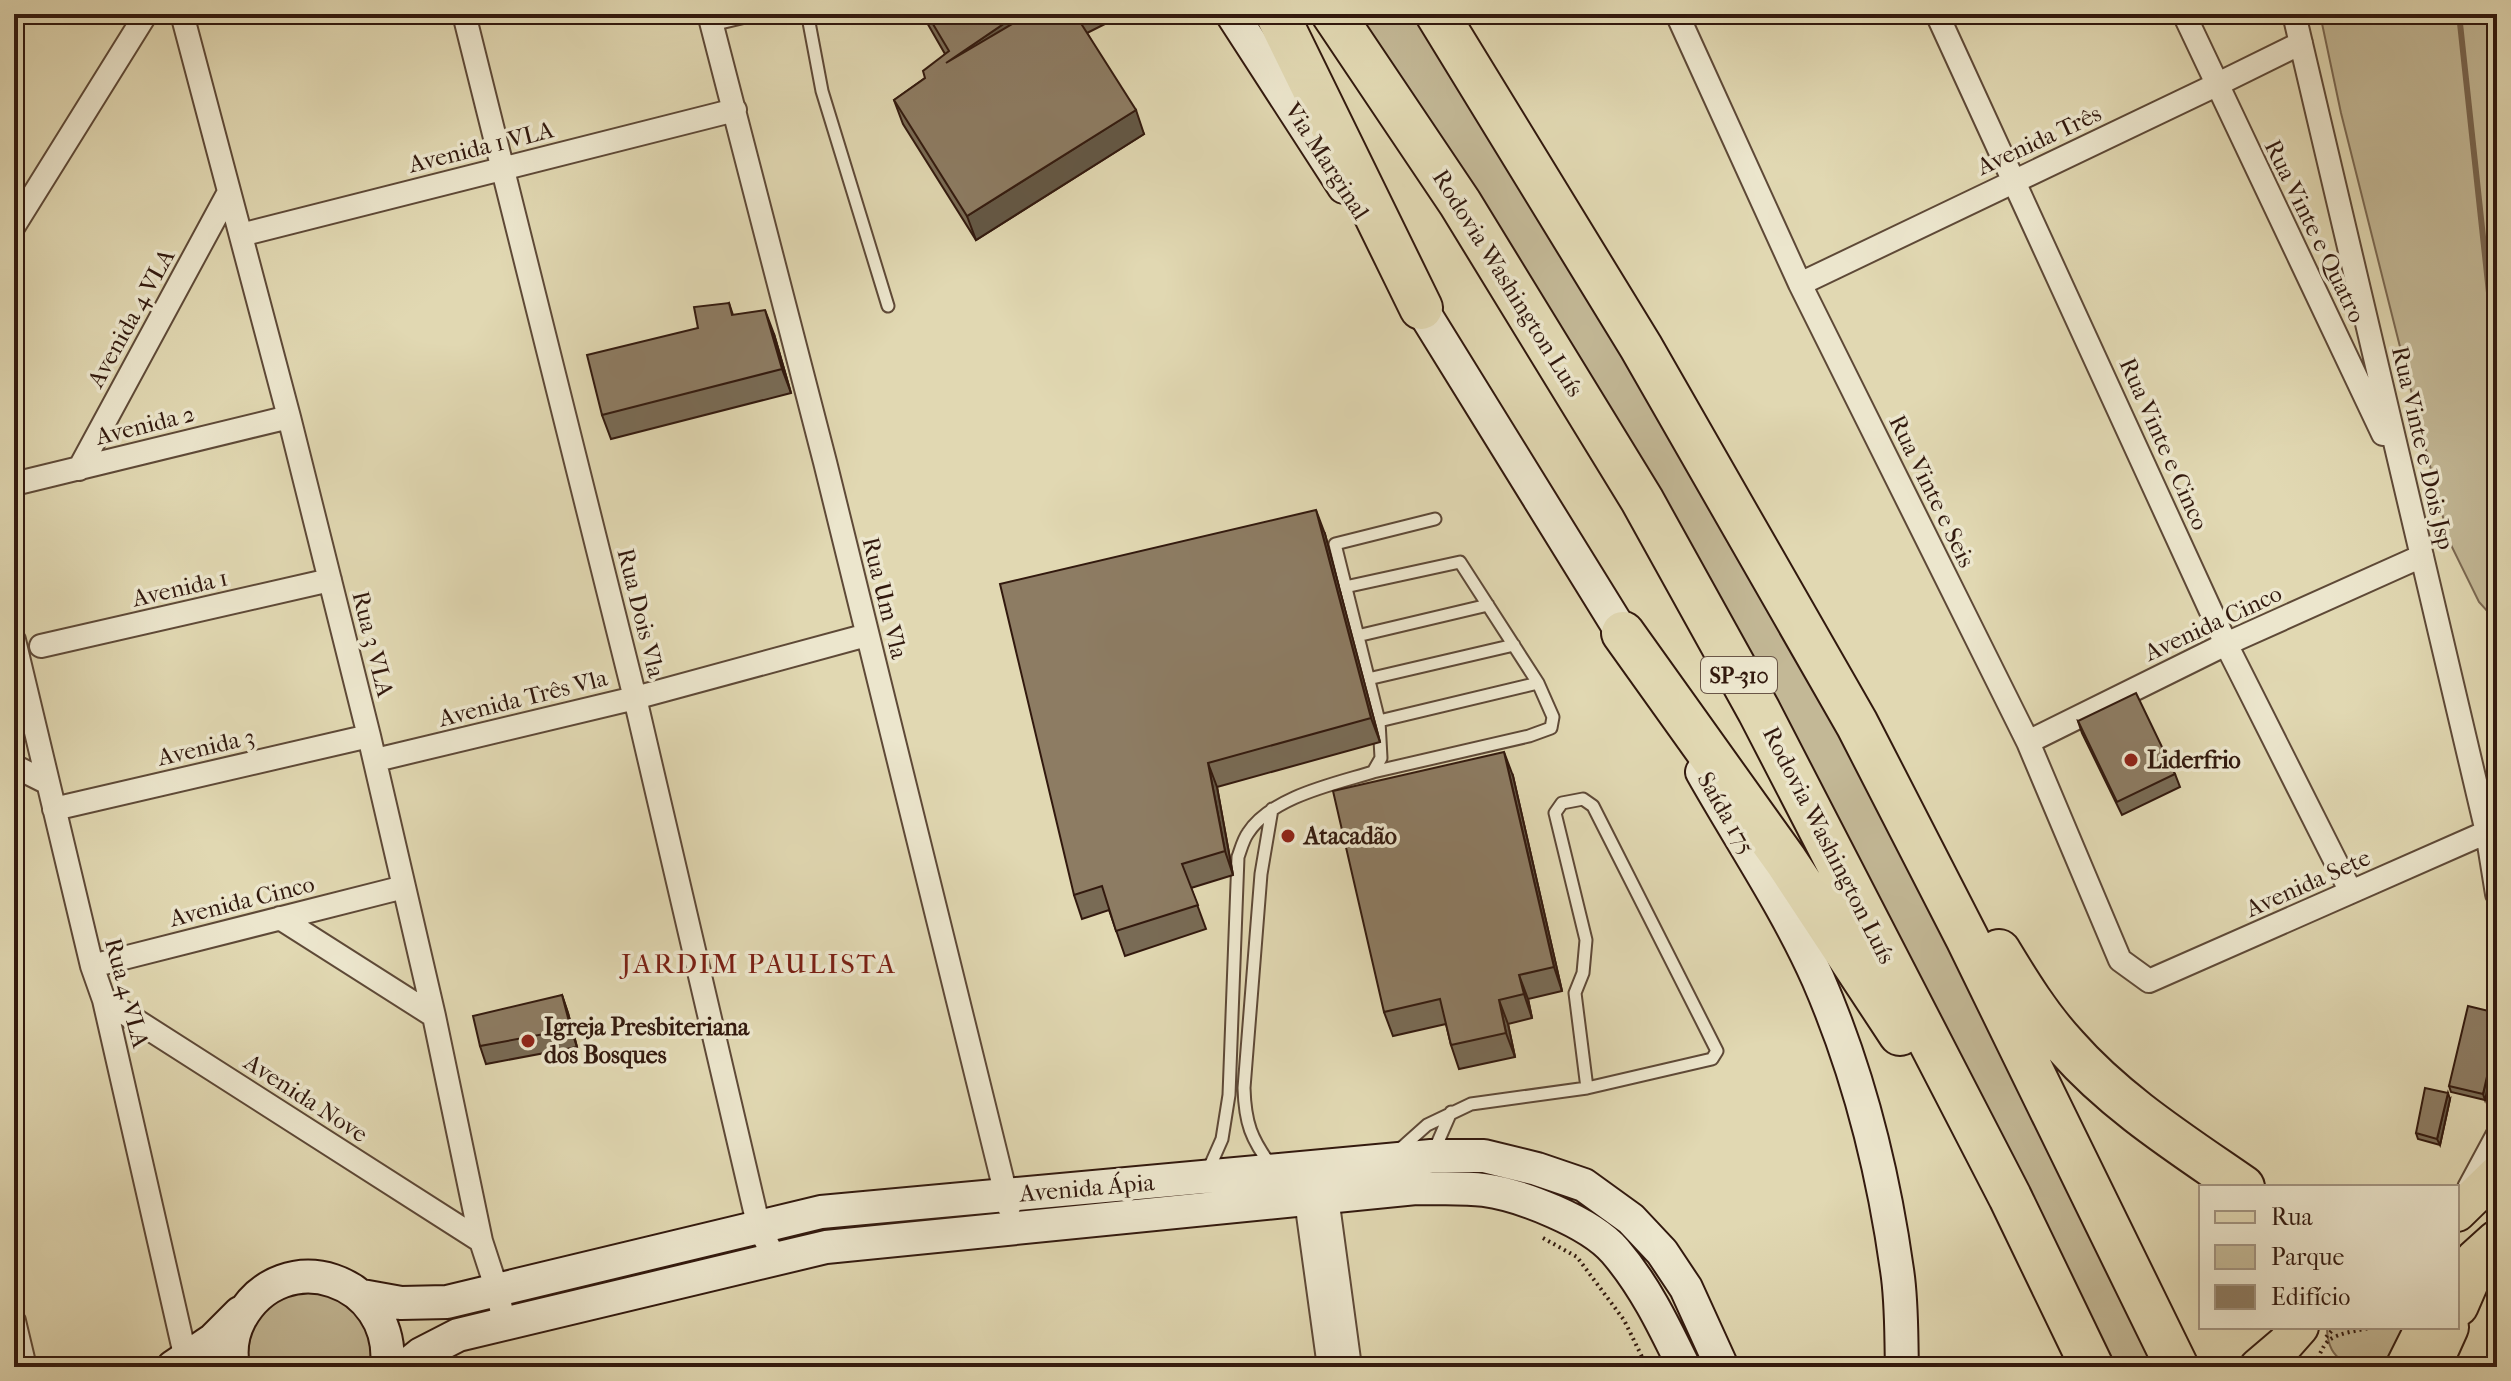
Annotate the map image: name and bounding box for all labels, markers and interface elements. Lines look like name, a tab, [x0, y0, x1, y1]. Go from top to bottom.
street label: Via Marginal	[1278, 96, 1375, 225]
street label: Avenida Três	[1971, 99, 2106, 181]
street label: Avenida 1 VLA	[405, 115, 557, 179]
street label: Rua Vinte e Quatro	[2259, 135, 2371, 327]
street label: Rodovia Washington Luís	[1427, 164, 1589, 402]
street label: Avenida 4 VLA	[81, 243, 181, 393]
street label: Rua Vinte e Dois Jsp	[2386, 344, 2460, 552]
street label: Rua Vinte e Cinco	[2113, 354, 2215, 534]
street label: Avenida 2	[92, 399, 197, 451]
street label: Rua Vinte e Seis	[1883, 410, 1981, 572]
street label: Rua Um Vla	[856, 534, 914, 663]
street label: Rua Dois Vla	[611, 546, 671, 681]
street label: Avenida 1	[129, 563, 230, 613]
street label: Avenida Cinco	[2139, 579, 2286, 667]
street label: Rua 3 VLA	[346, 588, 400, 700]
road number: SP-310	[1701, 657, 1777, 693]
street label: Avenida Três Vla	[435, 663, 611, 733]
street label: Avenida 3	[154, 722, 257, 772]
street label: Rodovia Washington Luís	[1757, 722, 1901, 968]
place label: Liderfrio	[2147, 746, 2241, 774]
marker: Liderfrio	[2122, 751, 2140, 769]
street label: Saída 175	[1691, 767, 1761, 859]
place label: Atacadão	[1302, 822, 1397, 850]
marker: Atacadão	[1279, 827, 1297, 845]
street label: Avenida Sete	[2240, 843, 2375, 923]
street label: Avenida Cinco	[166, 869, 317, 933]
street label: Rua 4 VLA	[99, 935, 155, 1051]
district label: JARDIM PAULISTA	[619, 947, 897, 980]
place label: Igreja Presbiteriana dos Bosques	[544, 1013, 750, 1069]
marker: Igreja Presbiteriana dos Bosques	[519, 1032, 537, 1050]
street label: Avenida Nove	[238, 1047, 373, 1148]
street label: Avenida Ápia	[1017, 1167, 1157, 1208]
legend	[2199, 1185, 2459, 1329]
text: Rua	[2271, 1203, 2314, 1231]
text: Parque	[2271, 1243, 2344, 1271]
text: Edifício	[2271, 1283, 2350, 1311]

